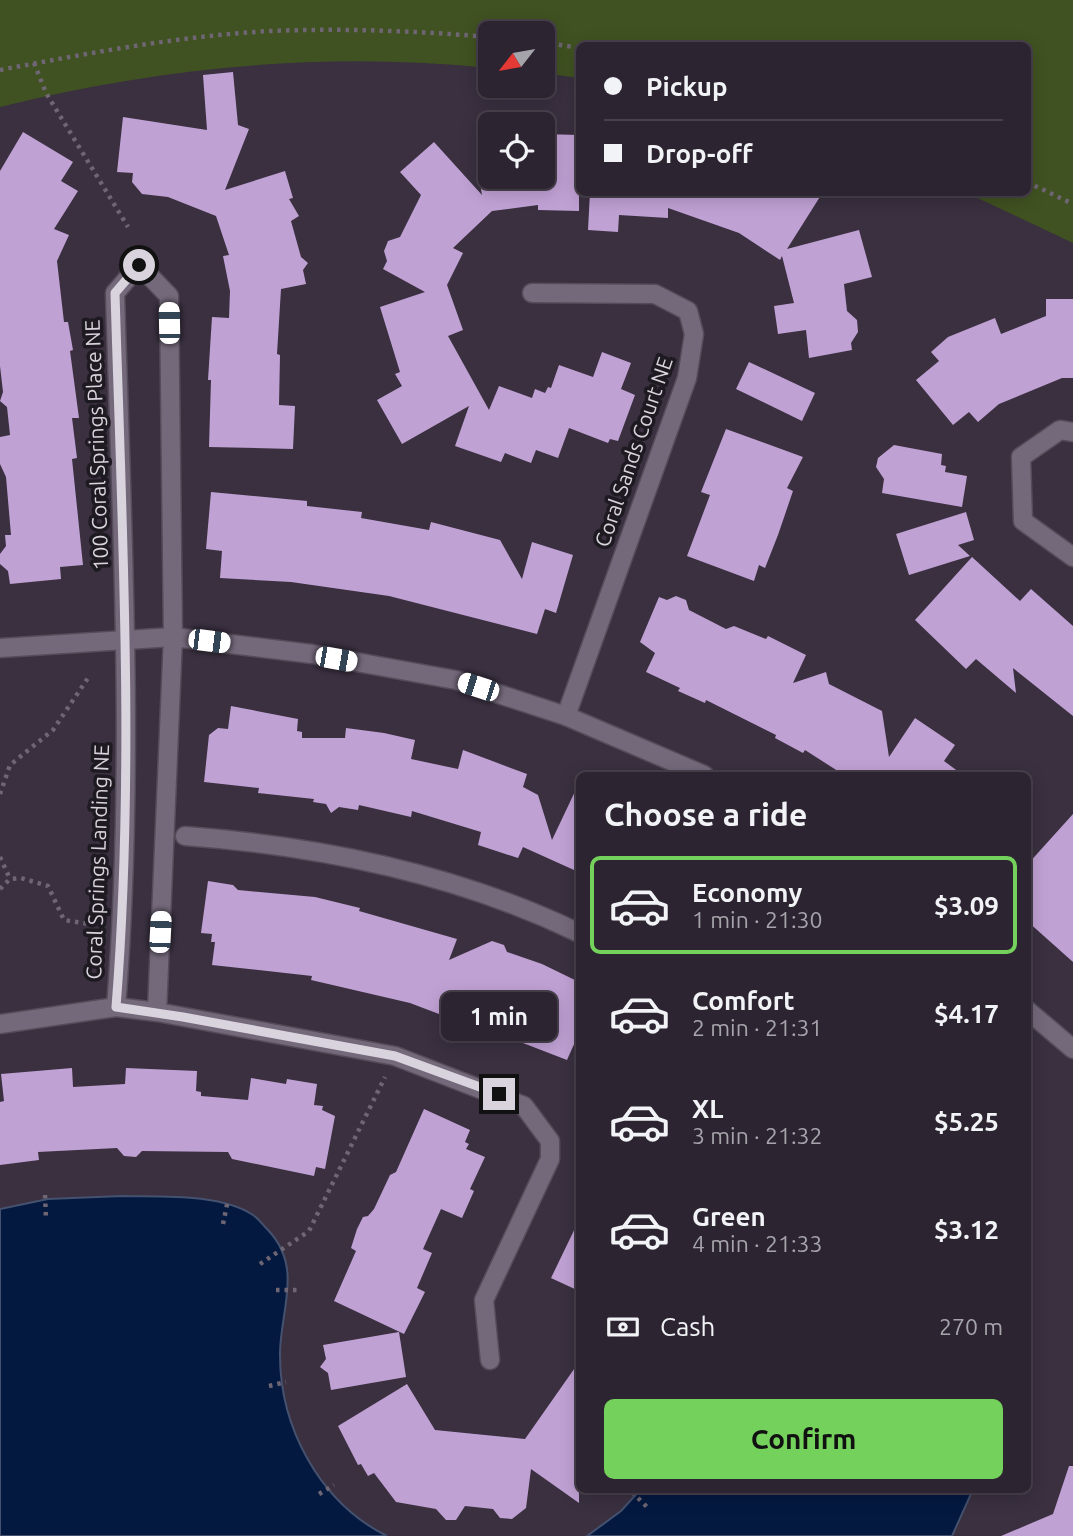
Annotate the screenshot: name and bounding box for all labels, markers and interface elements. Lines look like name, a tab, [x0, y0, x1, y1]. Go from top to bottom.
north arrow	[478, 21, 555, 98]
map controls	[478, 21, 555, 189]
text: Pickup	[646, 72, 728, 101]
button: locate	[478, 112, 555, 189]
text: Drop-off	[646, 139, 753, 168]
route start	[123, 249, 155, 281]
car	[159, 302, 180, 344]
street label: 100 Coral Springs Place NE	[80, 319, 112, 571]
street label: Coral Sands Court NE	[589, 354, 677, 550]
car	[187, 628, 232, 654]
car	[314, 645, 359, 673]
car	[455, 671, 502, 703]
street label: Coral Springs Landing NE	[81, 744, 113, 980]
text: Choose a ride	[604, 796, 807, 832]
icon: car	[608, 874, 671, 937]
text: Economy	[692, 878, 802, 907]
text: $3.09	[934, 891, 999, 920]
text: 1 min · 21:30	[692, 907, 823, 932]
car	[149, 910, 172, 954]
icon: car	[608, 982, 671, 1045]
text: Comfort	[692, 986, 795, 1015]
callout: 1 min	[441, 992, 557, 1042]
text: $4.17	[934, 999, 999, 1028]
text: 1 min	[470, 1004, 528, 1029]
text: 2 min · 21:31	[692, 1015, 823, 1040]
route end	[483, 1078, 515, 1110]
icon: car	[608, 1090, 671, 1153]
text: XL	[692, 1094, 723, 1123]
text: $5.25	[934, 1107, 999, 1136]
text: 3 min · 21:32	[692, 1123, 823, 1148]
icon: car	[608, 1198, 671, 1261]
text: Green	[692, 1202, 766, 1231]
text: $3.12	[934, 1215, 999, 1244]
text: 4 min · 21:33	[692, 1231, 823, 1256]
icon: cash	[604, 1308, 642, 1346]
text: Cash	[660, 1312, 715, 1341]
text: 270 m	[939, 1314, 1003, 1339]
button: Confirm	[604, 1399, 1003, 1479]

